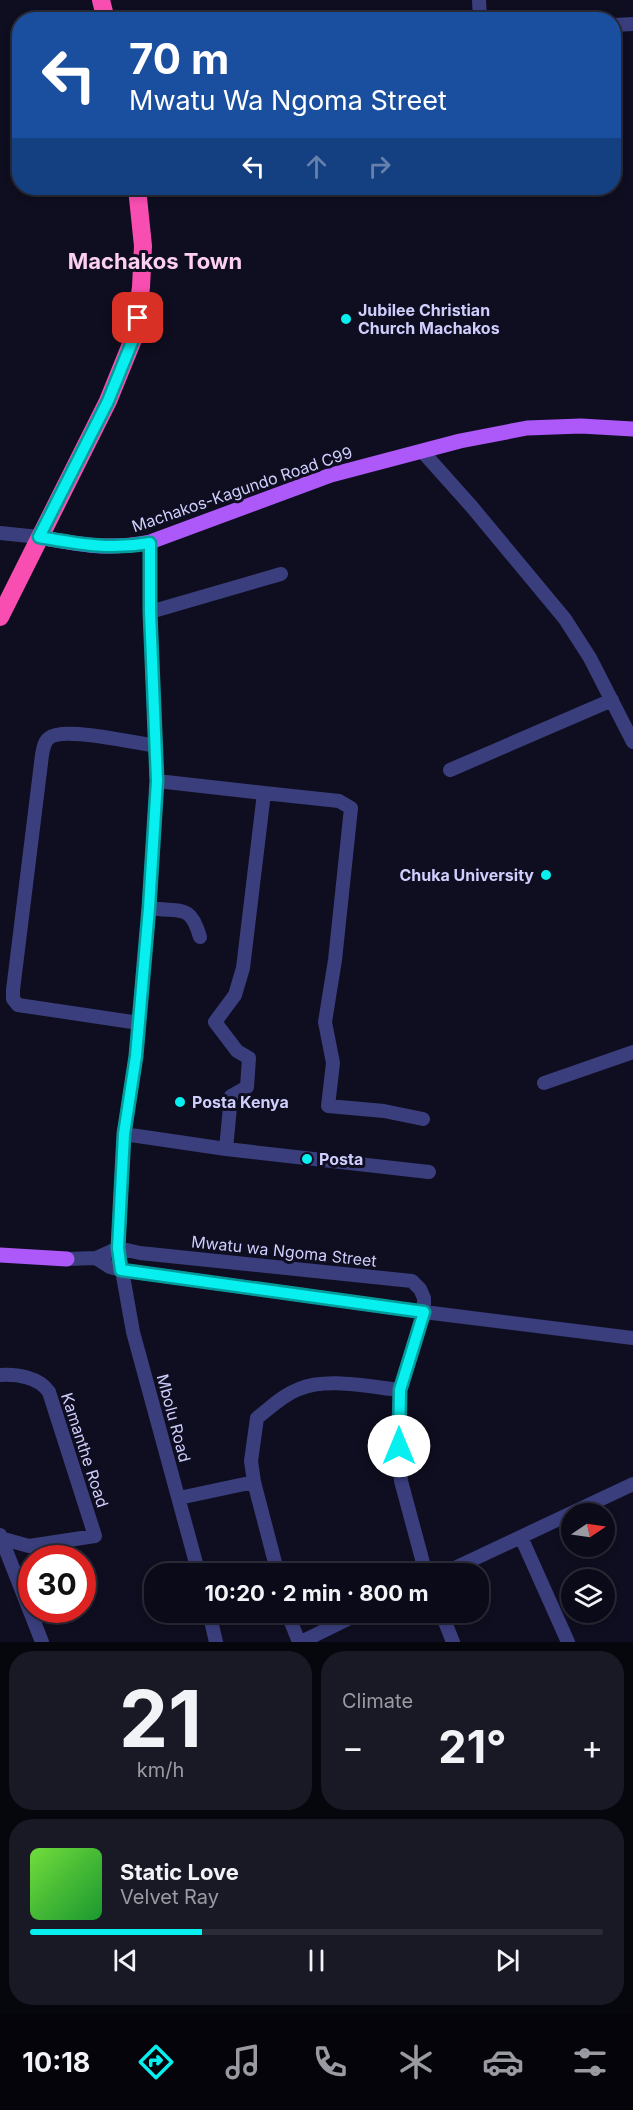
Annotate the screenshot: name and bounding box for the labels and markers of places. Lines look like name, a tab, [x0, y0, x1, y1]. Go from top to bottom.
pin	[112, 292, 163, 343]
place label: Jubilee Christian Church Machakos	[358, 300, 500, 338]
marker: Jubilee Christian Church Machakos	[339, 312, 353, 326]
place label: Chuka University	[399, 865, 534, 885]
marker: Chuka University	[539, 868, 553, 882]
place label: Posta Kenya	[192, 1092, 289, 1112]
marker: Posta Kenya	[173, 1095, 187, 1109]
place label: Posta	[319, 1149, 363, 1169]
marker: Posta	[300, 1152, 314, 1166]

